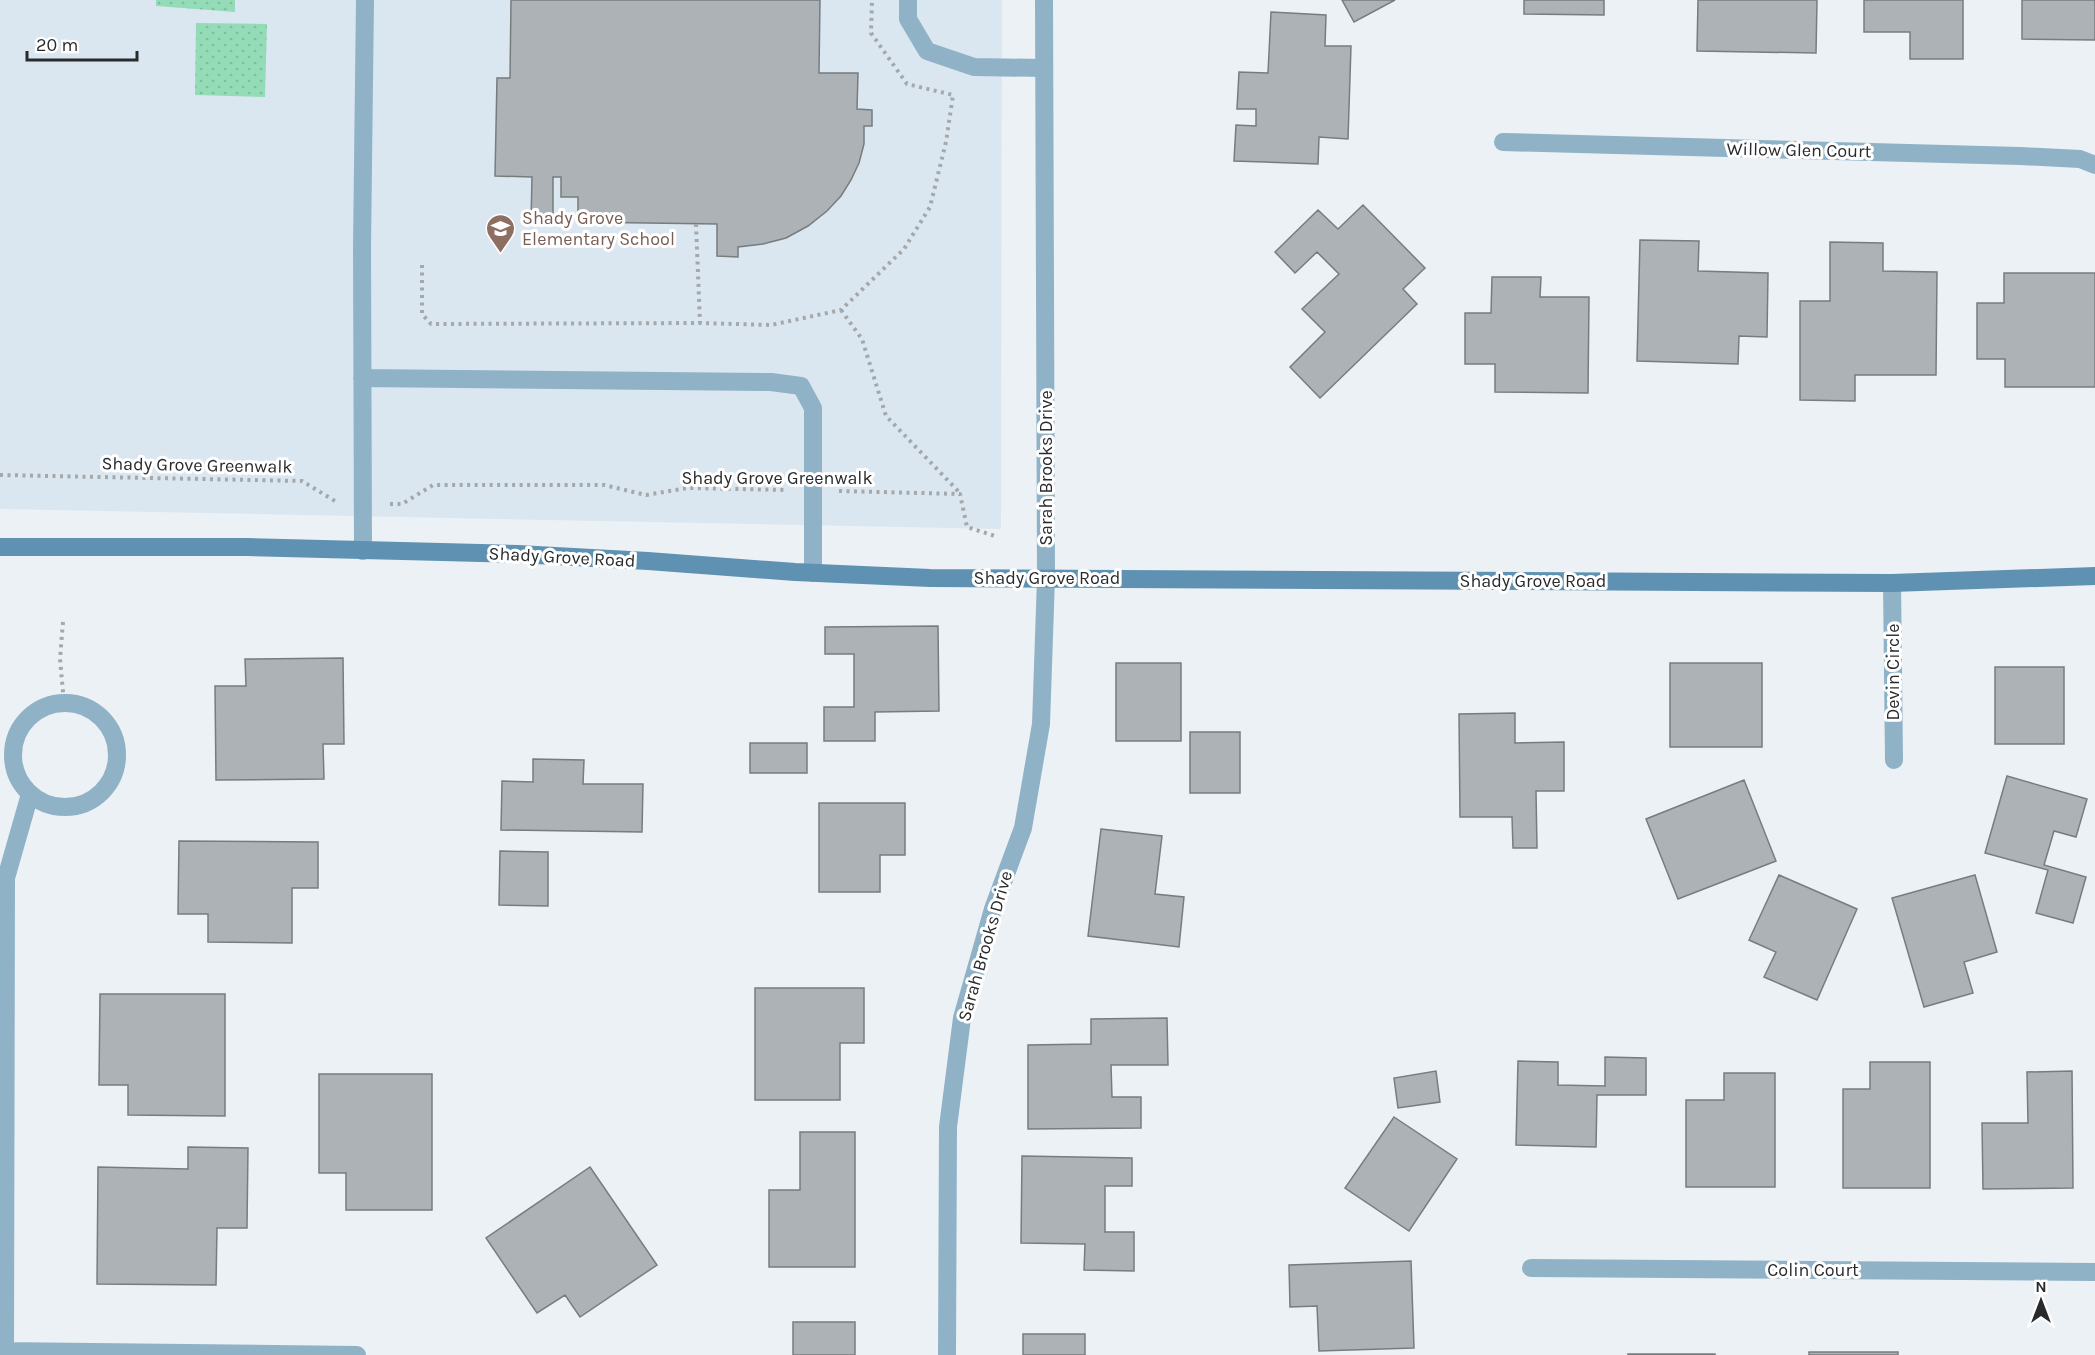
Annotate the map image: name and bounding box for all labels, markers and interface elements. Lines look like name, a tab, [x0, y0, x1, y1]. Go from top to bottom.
scale bar	[27, 24, 136, 62]
text: 20 m	[36, 34, 78, 56]
street label: Willow Glen Court	[1726, 138, 1872, 162]
place label: Shady Grove Elementary School	[522, 207, 675, 250]
school or university icon: Shady Grove Elementary School	[485, 212, 517, 254]
street label: Sarah Brooks Drive	[1035, 390, 1057, 546]
street label: Shady Grove Greenwalk	[101, 452, 293, 478]
street label: Shady Grove Greenwalk	[681, 467, 873, 489]
street label: Shady Grove Road	[488, 542, 636, 572]
street label: Shady Grove Road	[974, 567, 1120, 589]
street label: Shady Grove Road	[1460, 570, 1606, 592]
street label: Devin Circle	[1882, 623, 1904, 721]
street label: Sarah Brooks Drive	[953, 868, 1017, 1024]
street label: Colin Court	[1767, 1259, 1859, 1281]
north arrow	[2011, 1271, 2071, 1331]
text: N	[2035, 1277, 2047, 1296]

